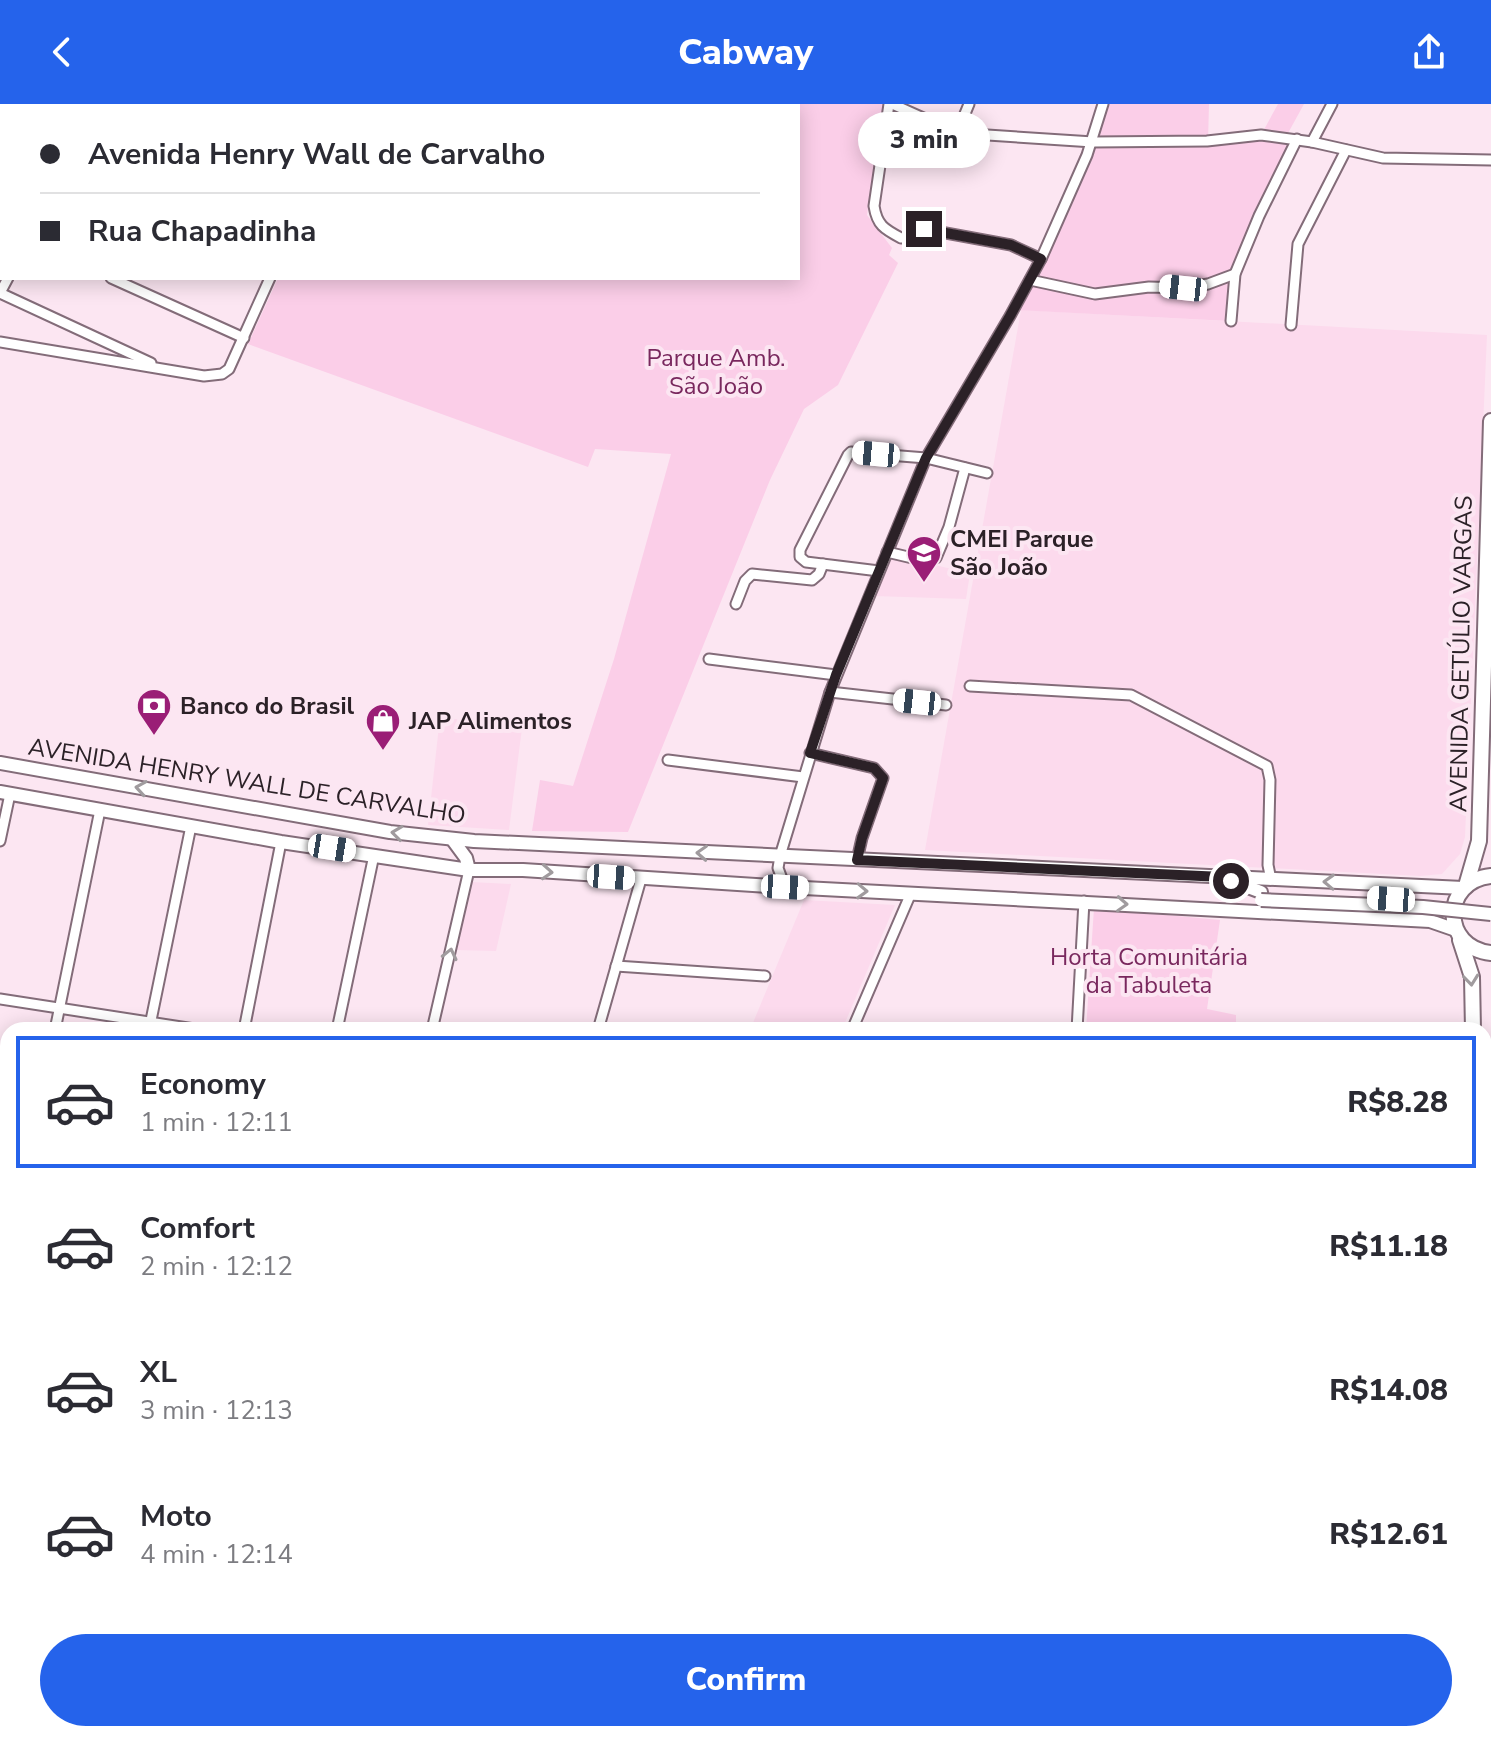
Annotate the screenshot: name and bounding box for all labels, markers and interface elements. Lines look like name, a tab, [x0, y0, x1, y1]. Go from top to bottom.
text: Cabway	[678, 28, 813, 77]
icon: back	[40, 30, 84, 74]
icon: share	[1407, 30, 1451, 74]
callout: 3 min	[858, 113, 990, 169]
text: 3 min	[890, 122, 958, 157]
text: Avenida Henry Wall de Carvalho	[88, 134, 545, 175]
text: Rua Chapadinha	[88, 211, 316, 252]
route end	[906, 211, 942, 247]
car	[1158, 274, 1208, 302]
park label: Parque Amb. São João	[646, 342, 786, 402]
car	[851, 440, 901, 468]
street label: AVENIDA GETÚLIO VARGAS	[1442, 495, 1480, 813]
place label: CMEI Parque São João	[950, 523, 1093, 583]
school or university icon: CMEI Parque São João	[905, 534, 943, 584]
bank icon: Banco do Brasil	[135, 687, 173, 737]
car	[892, 688, 942, 716]
place label: Banco do Brasil	[180, 690, 355, 722]
shop icon: JAP Alimentos	[364, 702, 402, 752]
place label: JAP Alimentos	[408, 705, 572, 737]
street label: AVENIDA HENRY WALL DE CARVALHO	[26, 731, 468, 831]
one-way arrow	[134, 780, 148, 797]
one-way arrow	[390, 824, 403, 841]
car	[306, 832, 358, 864]
one-way arrow	[695, 844, 708, 861]
one-way arrow	[541, 863, 554, 880]
car	[586, 863, 636, 891]
route start	[1213, 863, 1249, 899]
car	[760, 874, 810, 900]
one-way arrow	[1322, 874, 1335, 891]
one-way arrow	[856, 882, 869, 899]
car	[1366, 885, 1416, 913]
one-way arrow	[1116, 895, 1129, 912]
park label: Horta Comunitária da Tabuleta	[1050, 941, 1248, 1001]
one-way arrow	[440, 948, 457, 961]
one-way arrow	[1462, 974, 1479, 987]
text: Economy	[140, 1064, 266, 1105]
icon: car	[44, 1066, 116, 1138]
text: R$8.28	[1347, 1082, 1448, 1123]
text: 1 min · 12:11	[140, 1105, 293, 1140]
text: Comfort	[140, 1208, 255, 1249]
icon: car	[44, 1210, 116, 1282]
text: R$11.18	[1329, 1226, 1448, 1267]
text: 2 min · 12:12	[140, 1249, 293, 1284]
text: XL	[140, 1352, 177, 1393]
icon: car	[44, 1354, 116, 1426]
text: R$14.08	[1329, 1370, 1448, 1411]
text: 3 min · 12:13	[140, 1393, 293, 1428]
text: Moto	[140, 1496, 212, 1537]
icon: car	[44, 1498, 116, 1570]
text: R$12.61	[1329, 1514, 1448, 1555]
text: 4 min · 12:14	[140, 1537, 293, 1572]
button: Confirm	[40, 1634, 1452, 1726]

